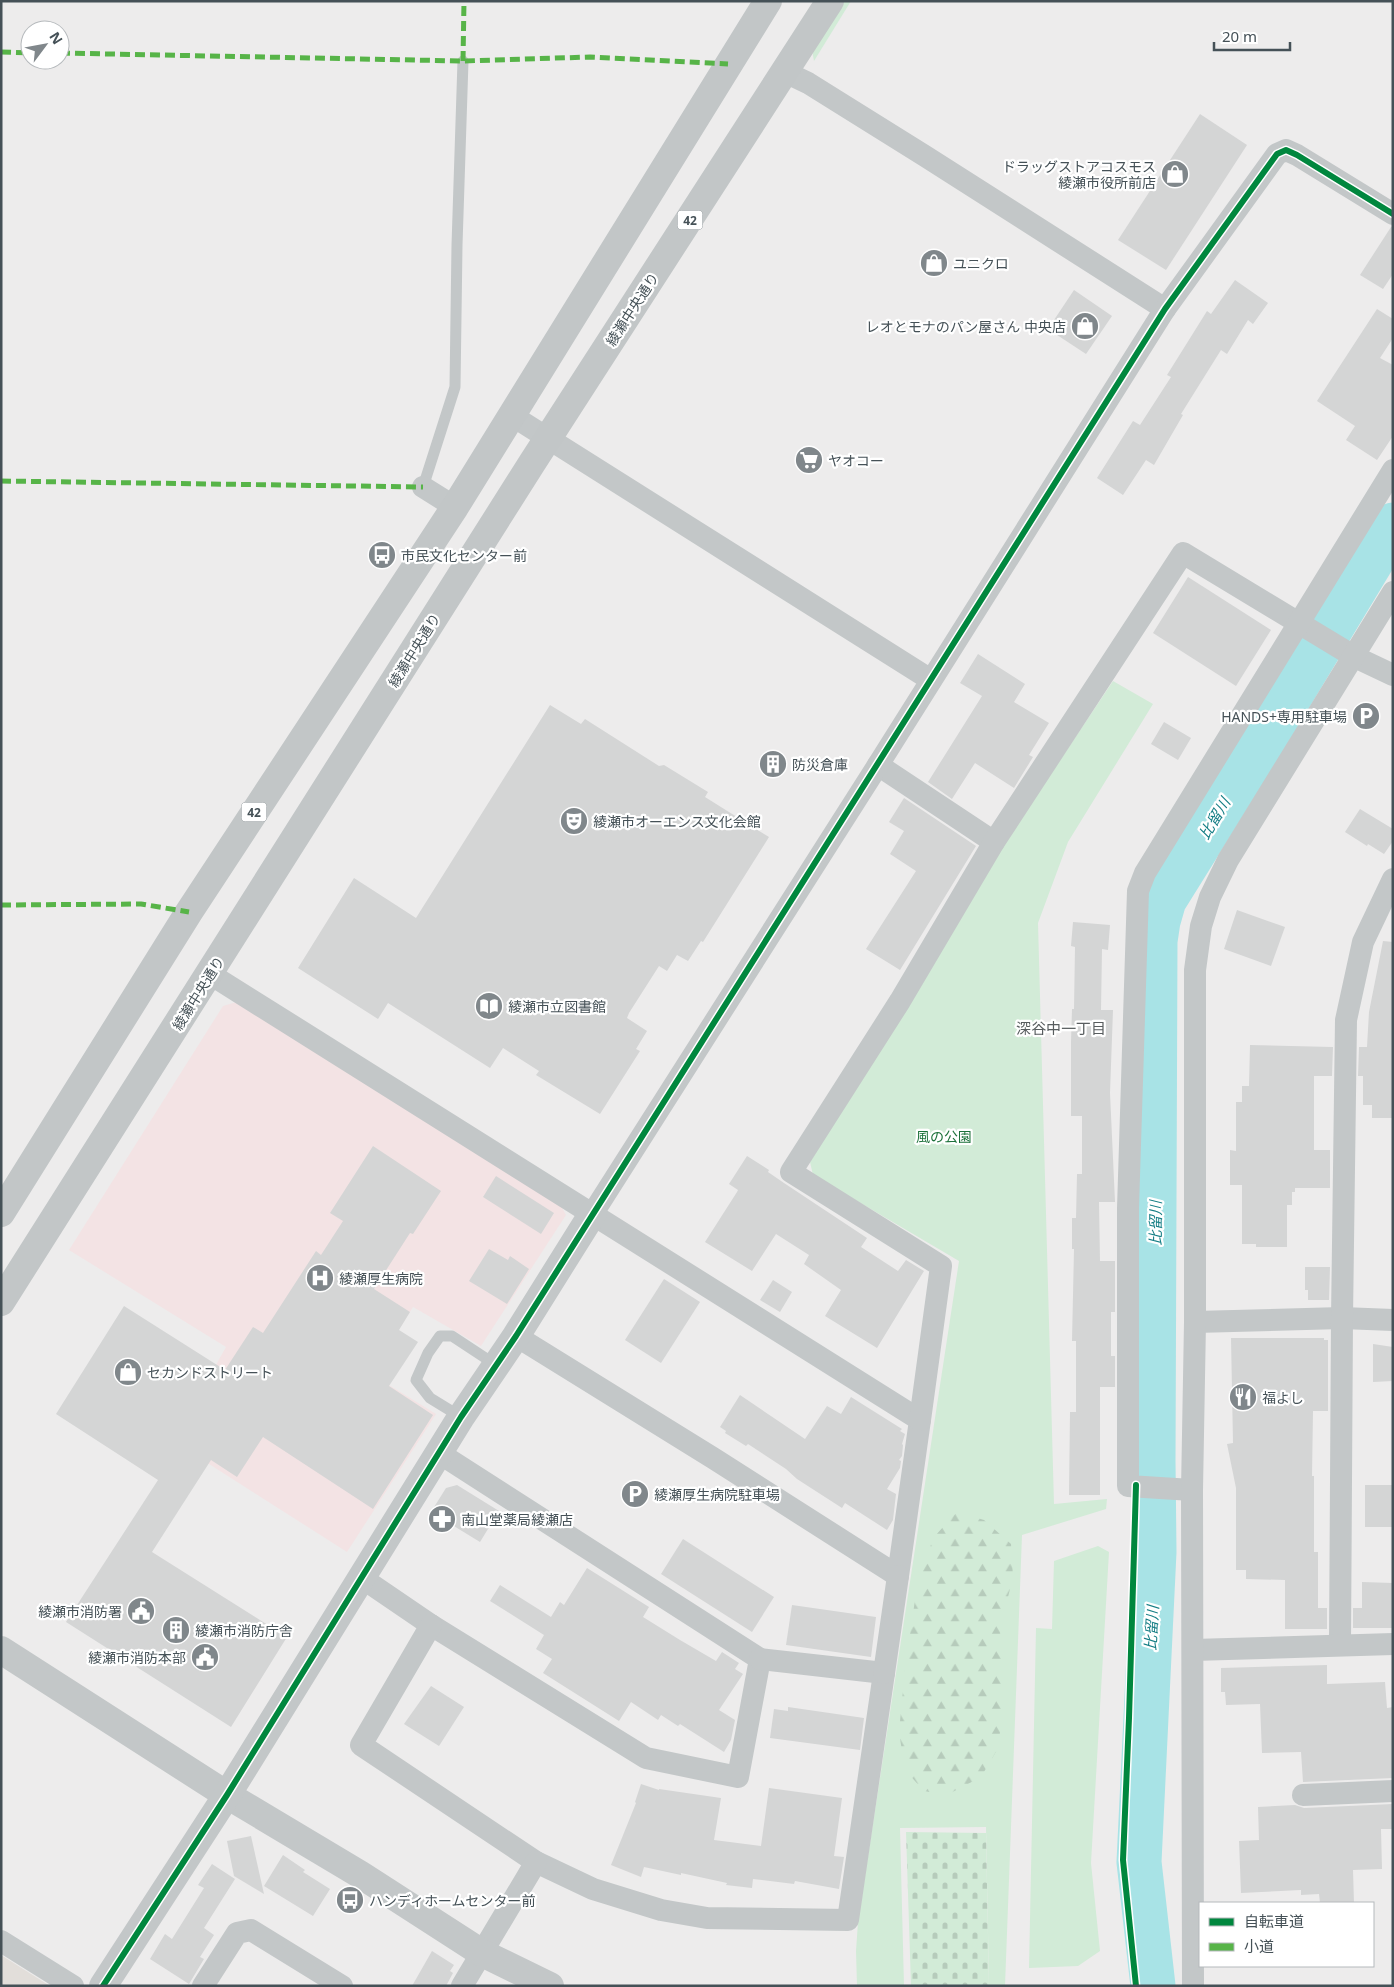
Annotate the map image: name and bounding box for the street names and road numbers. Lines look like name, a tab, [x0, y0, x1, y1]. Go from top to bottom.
road number: 42	[678, 210, 702, 230]
street label: 綾瀬中央通り	[601, 269, 663, 349]
street label: 綾瀬中央通り	[384, 609, 444, 691]
road number: 42	[242, 802, 266, 822]
street label: 綾瀬中央通り	[168, 952, 228, 1034]

